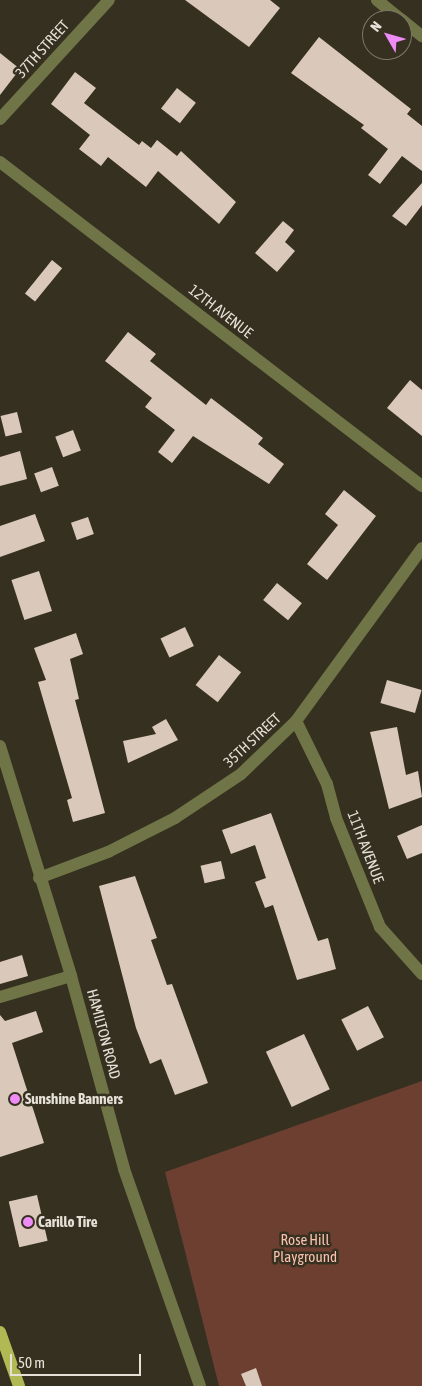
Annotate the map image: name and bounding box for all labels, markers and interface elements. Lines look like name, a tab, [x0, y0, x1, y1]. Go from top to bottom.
north arrow	[362, 10, 412, 60]
street label: 37TH STREET	[11, 17, 73, 81]
text: N	[367, 18, 385, 35]
street label: 12TH AVENUE	[185, 280, 257, 342]
street label: 35TH STREET	[220, 709, 284, 771]
street label: 11TH AVENUE	[344, 808, 388, 886]
street label: HAMILTON ROAD	[83, 987, 125, 1081]
place label: Sunshine Banners	[25, 1090, 123, 1108]
marker: Sunshine Banners	[9, 1093, 21, 1105]
place label: Carillo Tire	[38, 1213, 97, 1231]
marker: Carillo Tire	[22, 1216, 34, 1228]
park label: Rose Hill Playground	[273, 1230, 337, 1265]
scale bar	[12, 1344, 144, 1376]
text: 50 m	[18, 1354, 45, 1371]

